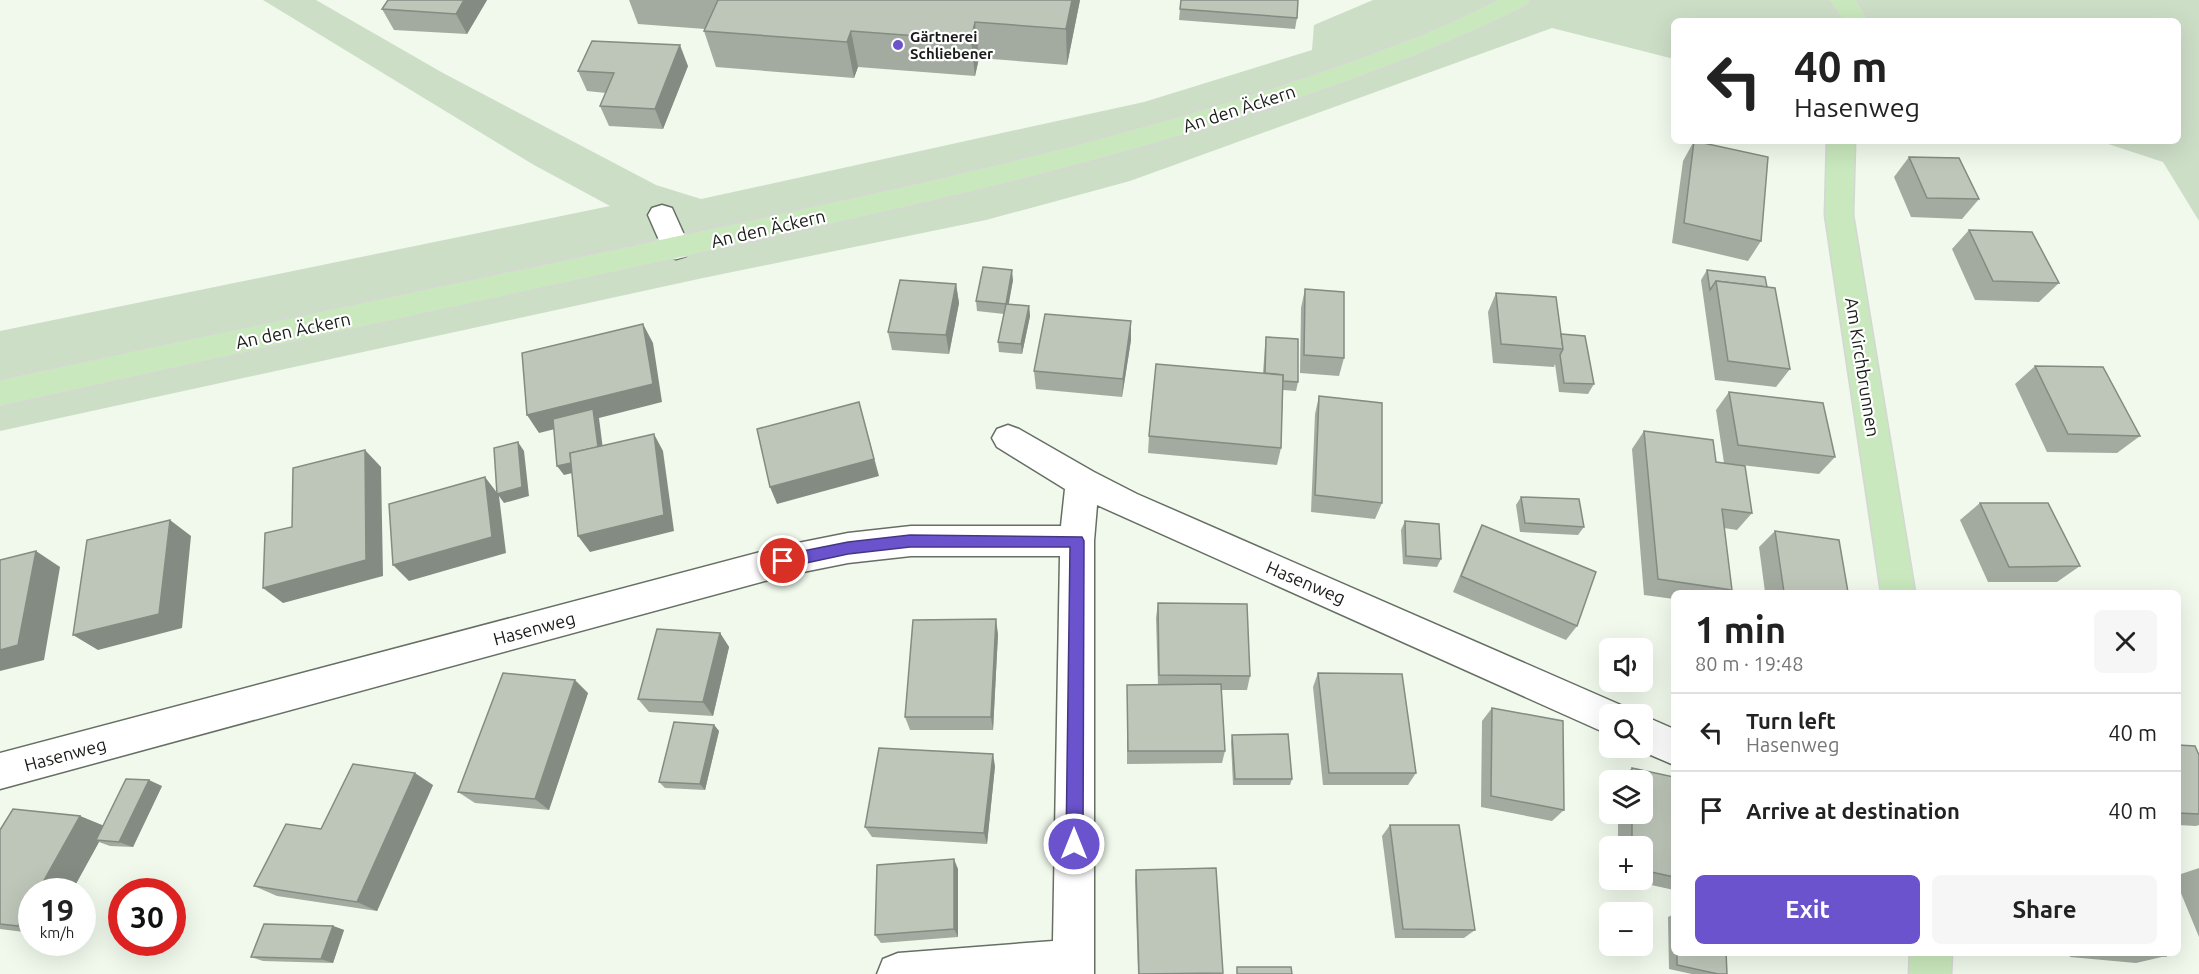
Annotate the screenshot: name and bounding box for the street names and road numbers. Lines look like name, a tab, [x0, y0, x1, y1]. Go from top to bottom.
street label: An den Äckern	[1180, 80, 1298, 136]
street label: An den Äckern	[709, 205, 827, 251]
street label: Am Kirchbrunnen	[1842, 296, 1884, 438]
street label: An den Äckern	[234, 308, 352, 352]
street label: Hasenweg	[1263, 556, 1349, 608]
street label: Hasenweg	[491, 607, 577, 649]
street label: Hasenweg	[22, 733, 108, 775]

